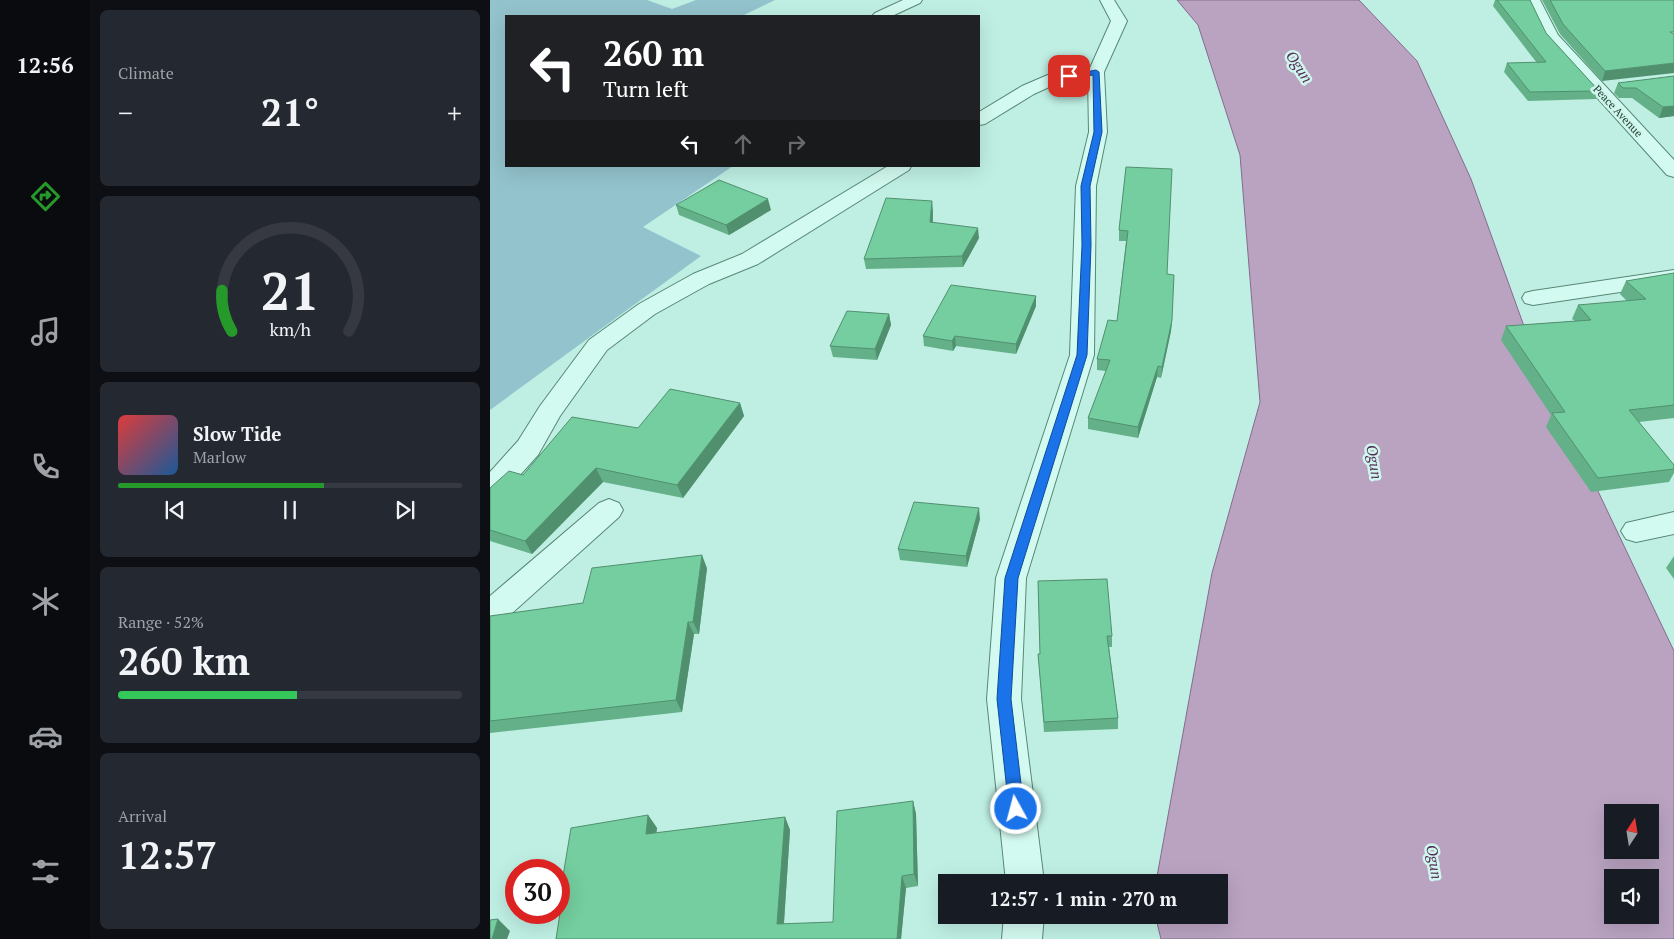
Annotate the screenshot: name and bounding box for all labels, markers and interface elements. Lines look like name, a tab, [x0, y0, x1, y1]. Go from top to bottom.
text: 260 m	[603, 30, 704, 76]
icon: left	[520, 35, 585, 100]
water label: Ogun	[1282, 46, 1318, 86]
text: 12:56	[16, 50, 74, 79]
pin	[1048, 55, 1090, 97]
text: Climate	[118, 62, 174, 84]
icon: arrive	[1055, 62, 1083, 90]
text: Turn left	[603, 74, 689, 103]
street label: Peace Avenue	[1590, 82, 1646, 140]
text: 21°	[261, 87, 319, 137]
text: −	[118, 94, 133, 131]
text: +	[447, 94, 462, 131]
icon: left	[676, 130, 704, 158]
icon: ahead	[729, 130, 757, 158]
icon: right	[782, 130, 810, 158]
icon: directions	[28, 179, 63, 214]
text: 21	[261, 256, 319, 325]
icon: music	[28, 314, 63, 349]
text: km/h	[269, 317, 311, 341]
text: Slow Tide	[193, 421, 282, 446]
water label: Ogun	[1362, 443, 1388, 481]
text: Marlow	[193, 446, 246, 468]
icon: phone	[28, 449, 63, 484]
icon: previous	[161, 496, 189, 524]
icon: pause	[276, 496, 304, 524]
icon: next	[391, 496, 419, 524]
icon: climate	[28, 584, 63, 619]
text: Range · 52%	[118, 611, 204, 633]
text: 260 km	[118, 636, 250, 686]
icon: car	[28, 719, 63, 754]
position arrow	[989, 782, 1041, 834]
north arrow	[1604, 804, 1659, 859]
map controls	[1604, 804, 1659, 924]
text: Arrival	[118, 805, 167, 827]
text: 12:57	[118, 830, 217, 880]
water label: Ogun	[1422, 843, 1448, 881]
icon: filters	[28, 854, 63, 889]
speed limit sign: 30	[505, 859, 570, 924]
button: sound	[1604, 869, 1659, 924]
text: 12:57 · 1 min · 270 m	[989, 886, 1177, 911]

